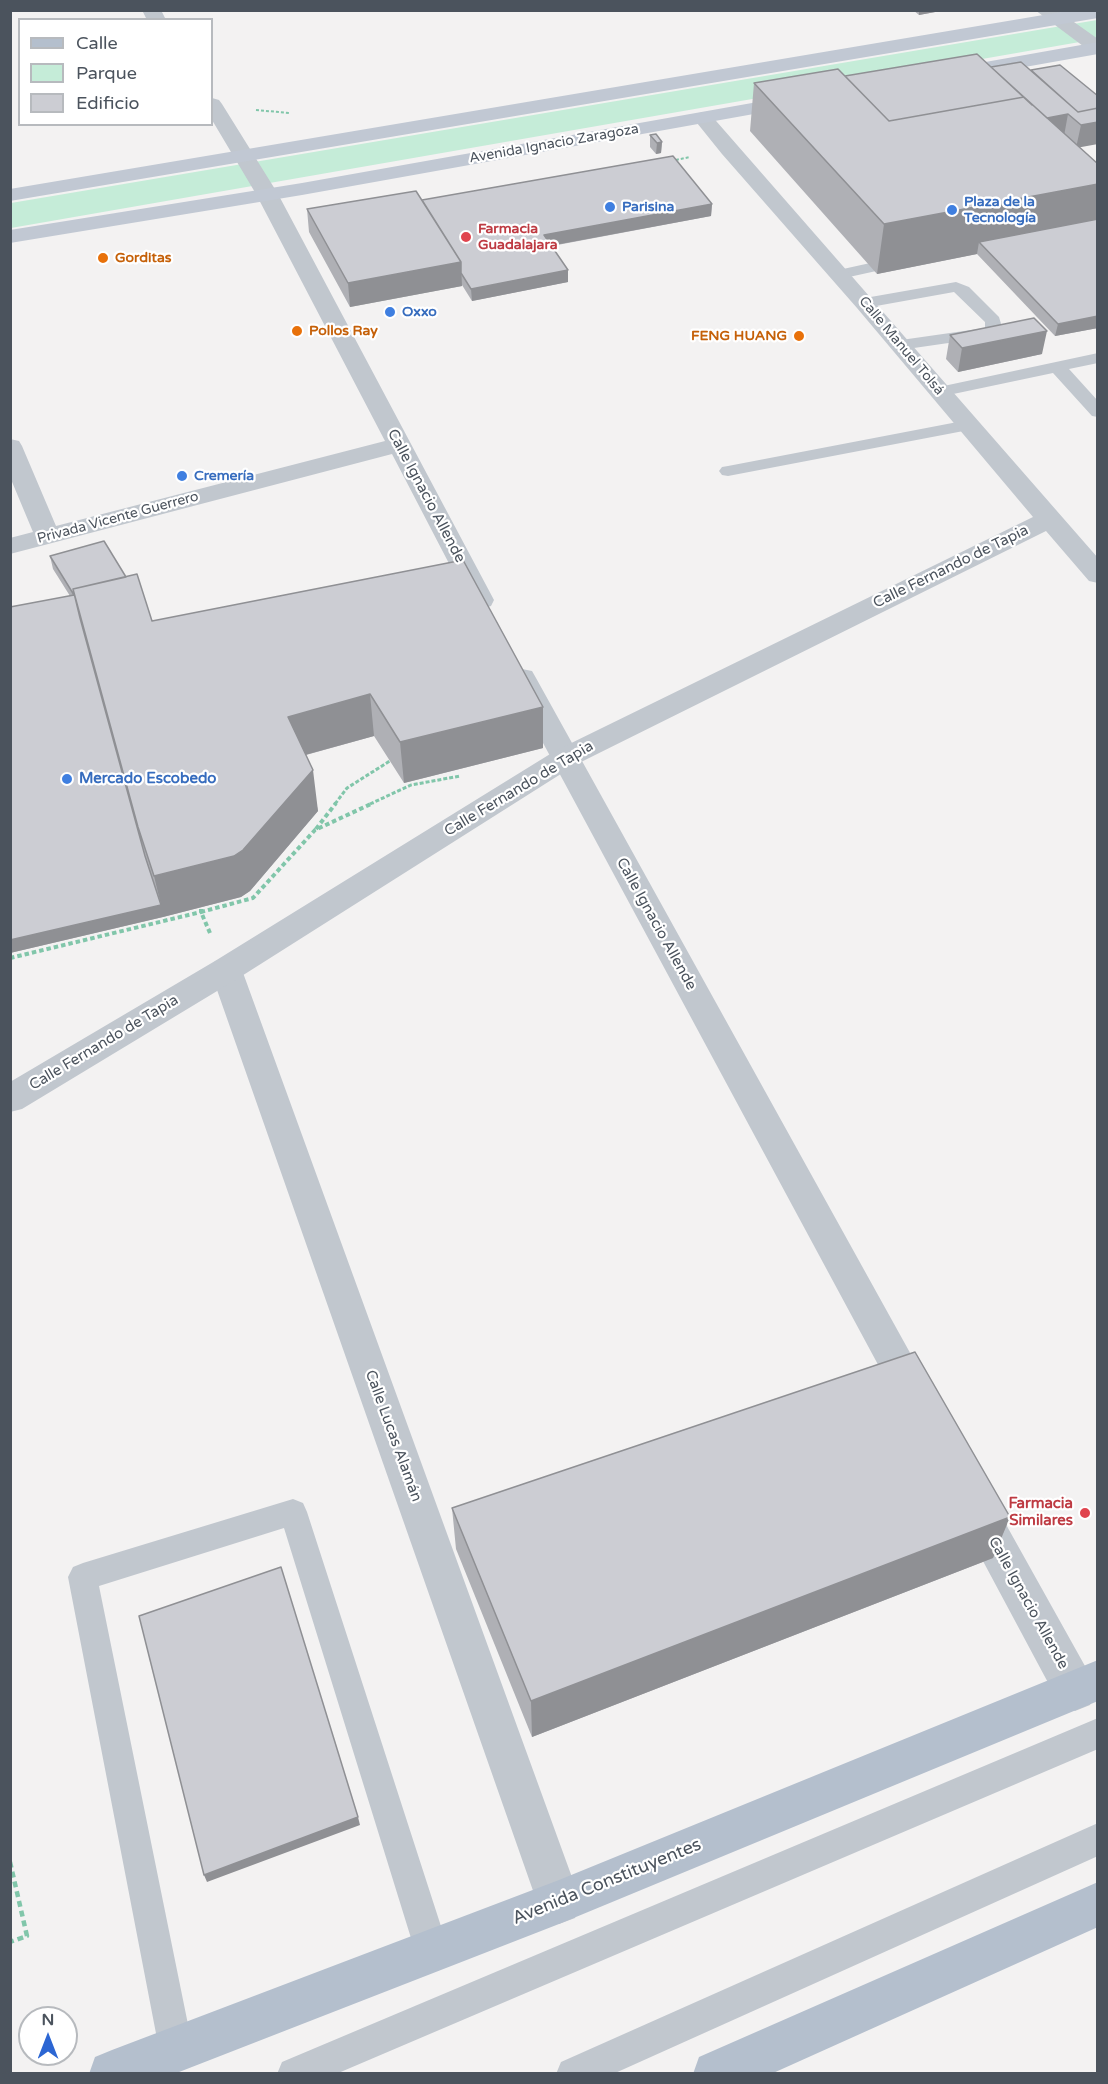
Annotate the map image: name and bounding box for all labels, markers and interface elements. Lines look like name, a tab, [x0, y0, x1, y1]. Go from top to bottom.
legend	[18, 18, 213, 126]
text: Calle	[76, 32, 118, 54]
text: Parque	[76, 62, 137, 84]
text: Edificio	[76, 92, 140, 114]
street label: Avenida Ignacio Zaragoza	[468, 121, 640, 167]
place label: Plaza de la Tecnología	[964, 194, 1036, 226]
place label: Parisina	[622, 199, 674, 215]
marker: Parisina	[603, 200, 617, 214]
marker: Plaza de la Tecnología	[945, 203, 959, 217]
place label: Farmacia Guadalajara	[478, 221, 558, 254]
marker: Farmacia Guadalajara	[459, 230, 473, 244]
place label: Gorditas	[115, 250, 172, 266]
marker: Gorditas	[96, 251, 110, 265]
street label: Calle Manuel Tolsá	[855, 293, 947, 399]
place label: Oxxo	[402, 304, 437, 320]
marker: Oxxo	[383, 305, 397, 319]
place label: Pollos Ray	[309, 323, 378, 339]
marker: Pollos Ray	[290, 324, 304, 338]
place label: FENG HUANG	[691, 328, 787, 344]
marker: FENG HUANG	[792, 329, 806, 343]
street label: Calle Ignacio Allende	[383, 426, 469, 566]
place label: Cremería	[194, 468, 254, 484]
marker: Cremería	[175, 469, 189, 483]
street label: Privada Vicente Guerrero	[35, 488, 201, 548]
street label: Calle Fernando de Tapia	[870, 522, 1032, 612]
street label: Calle Fernando de Tapia	[441, 737, 597, 841]
place label: Mercado Escobedo	[79, 770, 216, 788]
marker: Mercado Escobedo	[60, 772, 74, 786]
street label: Calle Ignacio Allende	[612, 855, 700, 993]
street label: Calle Fernando de Tapia	[26, 991, 182, 1095]
street label: Calle Lucas Alamán	[361, 1368, 425, 1504]
place label: Farmacia Similares	[1008, 1495, 1073, 1530]
marker: Farmacia Similares	[1078, 1506, 1092, 1520]
street label: Calle Ignacio Allende	[984, 1534, 1072, 1672]
street label: Avenida Constituyentes	[509, 1834, 705, 1930]
north arrow	[18, 2006, 78, 2066]
text: N	[42, 2010, 54, 2030]

